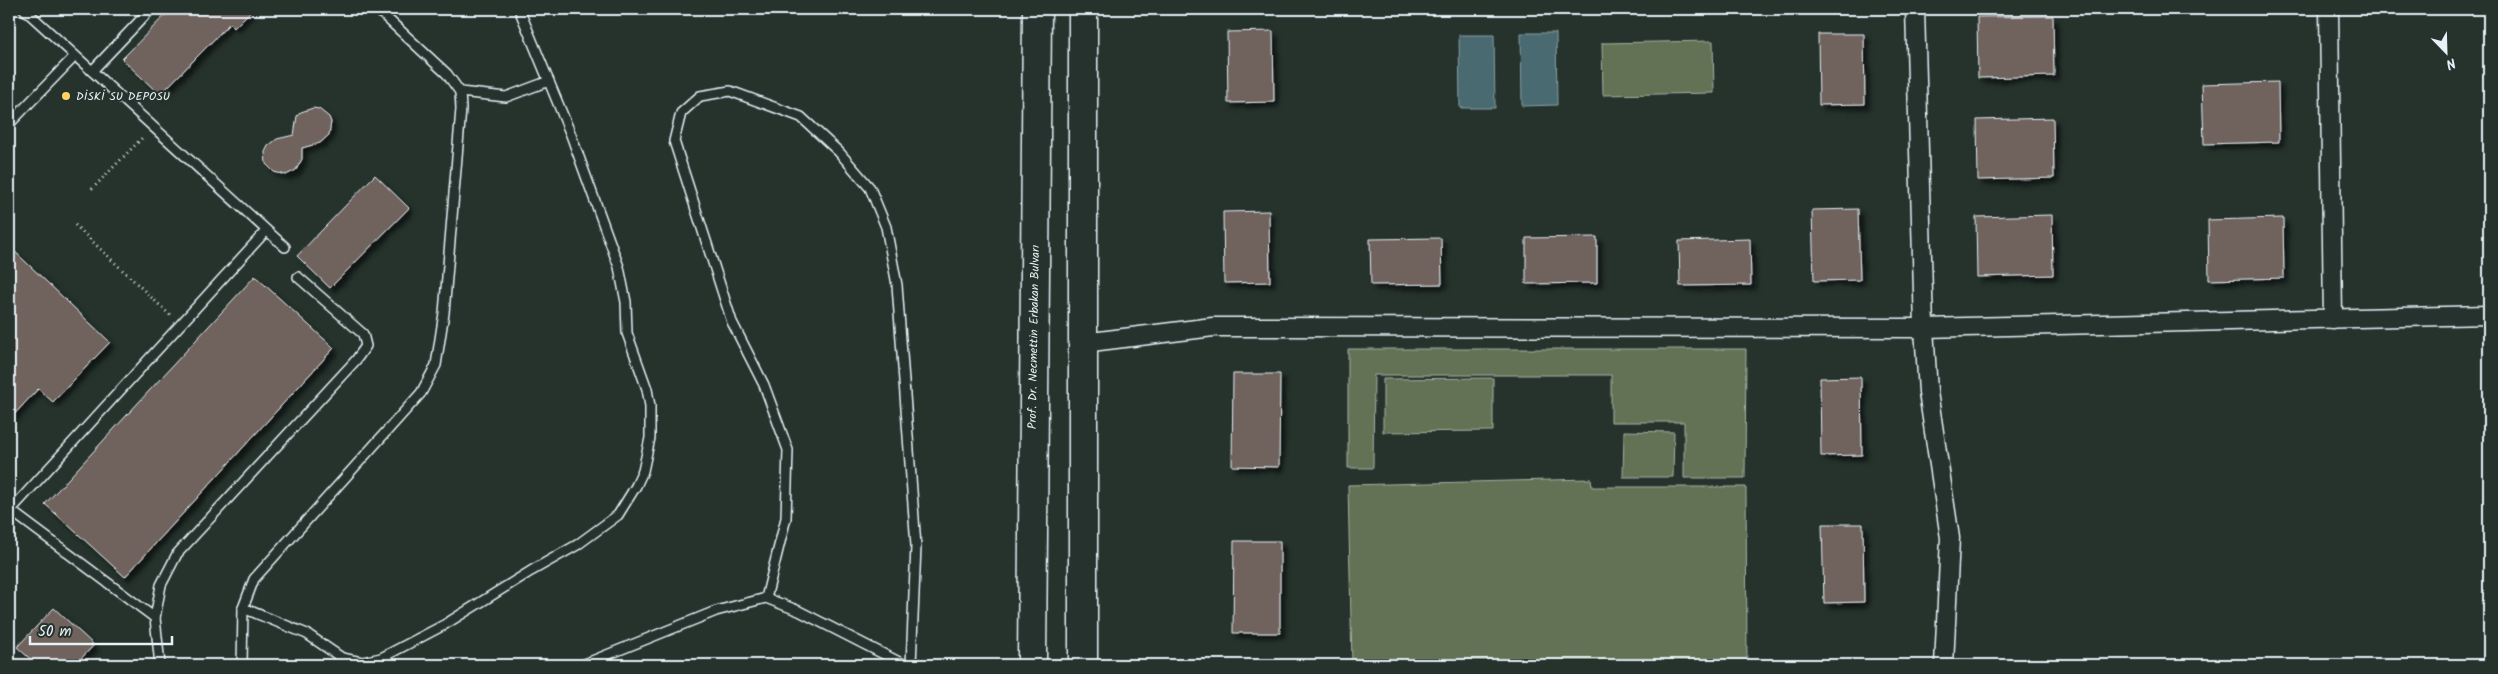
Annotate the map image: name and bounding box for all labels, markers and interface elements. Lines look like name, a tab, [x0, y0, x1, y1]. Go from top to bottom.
north arrow	[2420, 28, 2470, 78]
text: N	[2442, 51, 2459, 75]
place label: DİSKİ SU DEPOSU	[76, 87, 170, 106]
marker: DİSKİ SU DEPOSU	[60, 90, 72, 102]
street label: Prof. Dr. Necmettin Erbakan Bulvarı	[1023, 245, 1045, 429]
scale bar	[30, 614, 172, 646]
text: 50 m	[38, 620, 72, 644]

